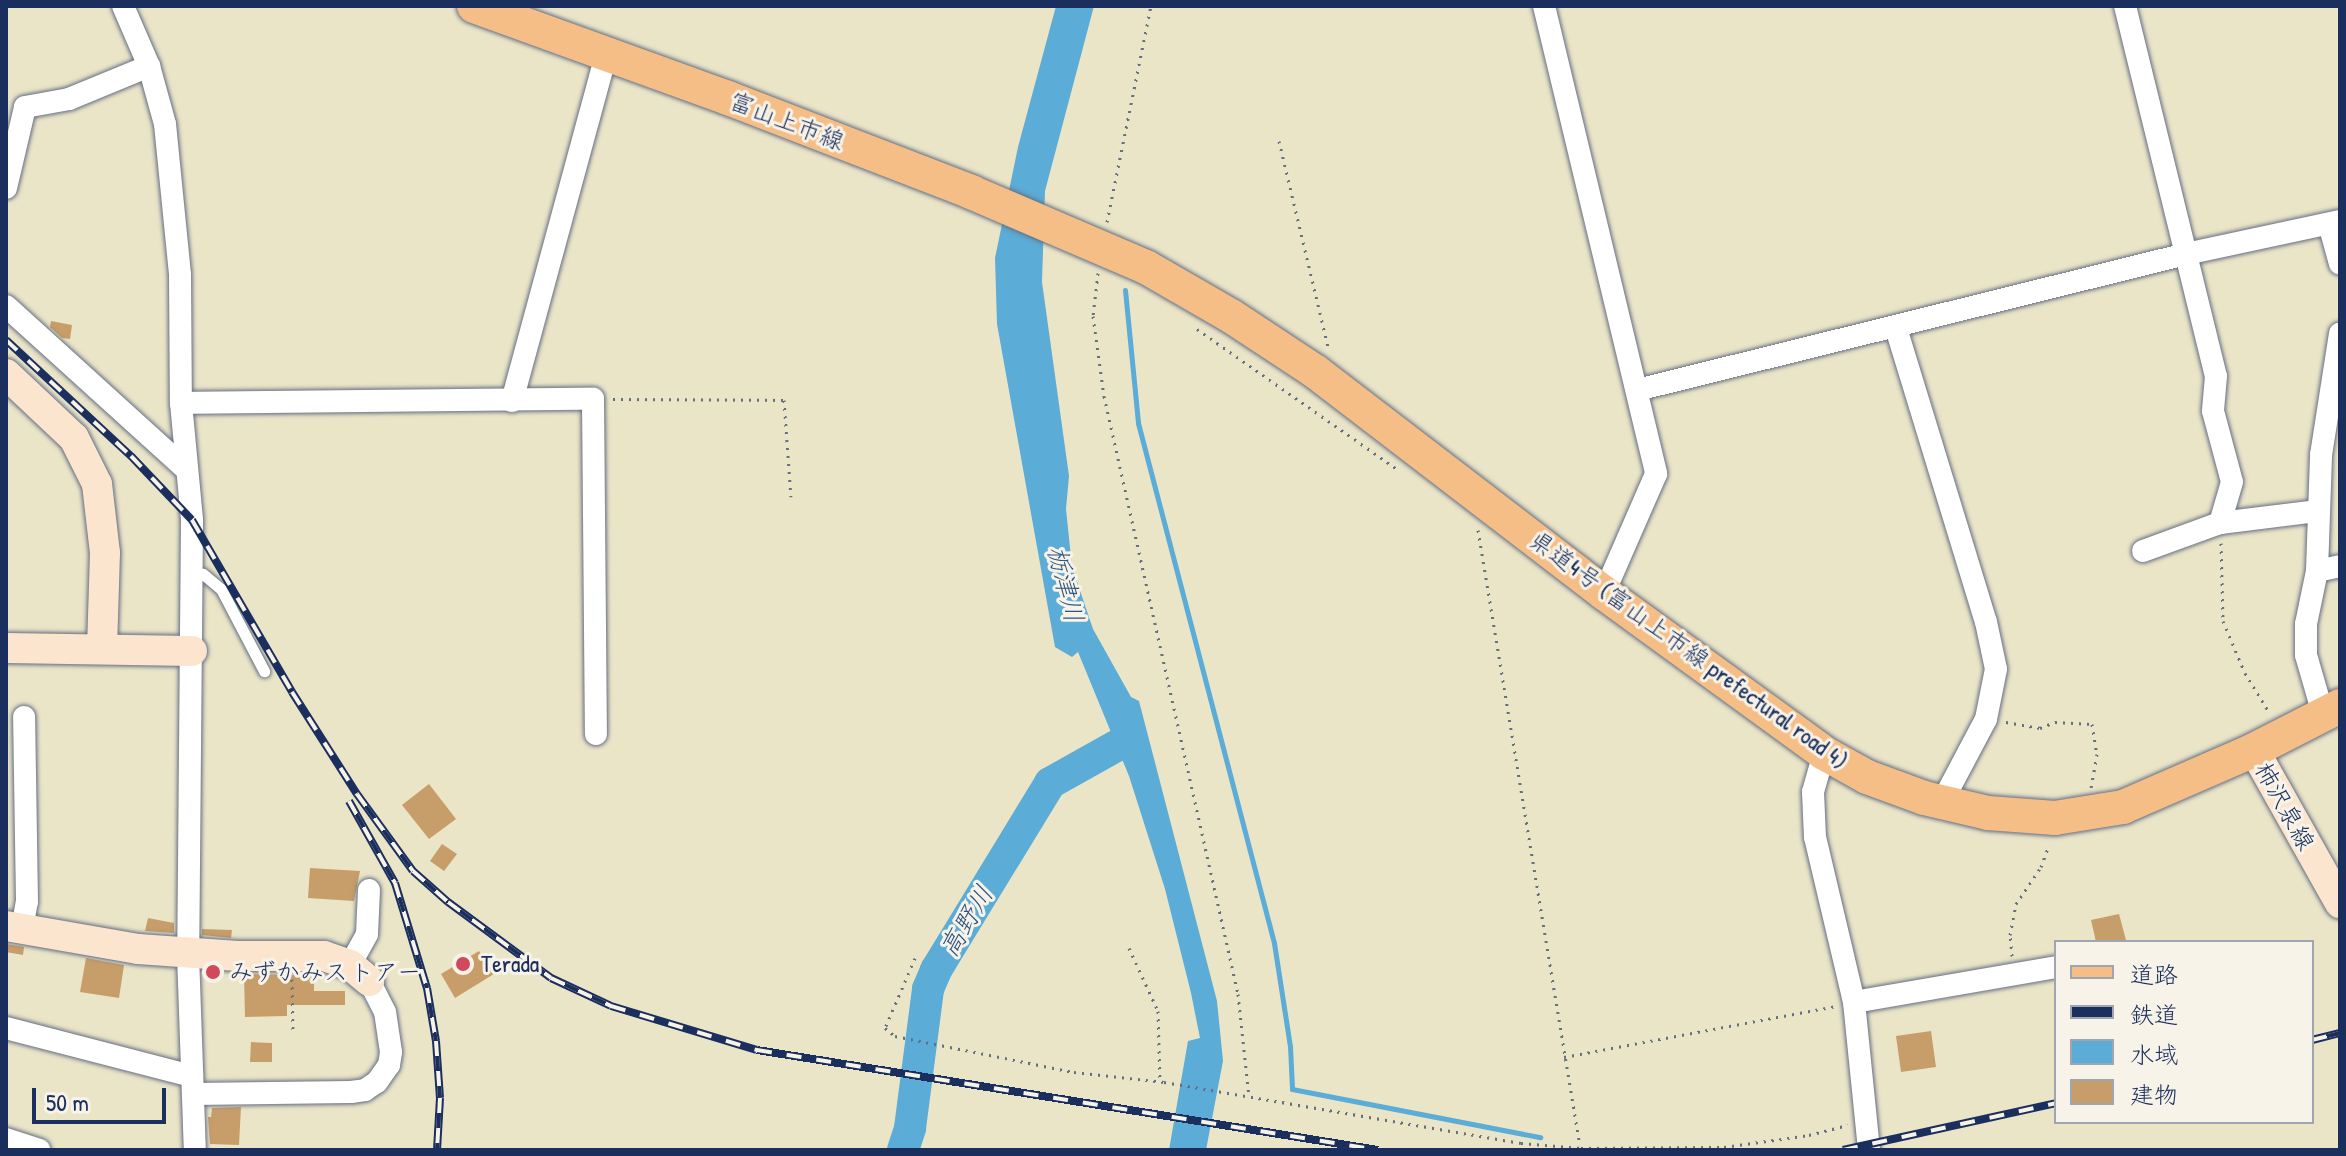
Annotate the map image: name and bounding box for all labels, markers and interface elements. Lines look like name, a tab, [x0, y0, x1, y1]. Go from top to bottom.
street label: 富山上市線	[726, 86, 848, 156]
street label: 県道4号 (富山上市線 prefectural road 4)	[1524, 525, 1854, 775]
water label: 栃津川	[1041, 542, 1091, 626]
street label: 柿沢泉線	[2249, 757, 2321, 855]
water label: 高野川	[933, 880, 999, 962]
legend	[2054, 940, 2314, 1124]
place label: Terada	[481, 950, 539, 978]
marker: Terada	[452, 953, 474, 975]
place label: みずかみストアー	[229, 958, 420, 986]
text: 道路	[2130, 958, 2178, 990]
marker: みずかみストアー	[204, 963, 222, 981]
text: 鉄道	[2130, 998, 2178, 1030]
text: 水域	[2130, 1038, 2178, 1070]
scale bar	[36, 1072, 170, 1122]
text: 建物	[2130, 1078, 2178, 1110]
text: 50 m	[46, 1086, 89, 1118]

